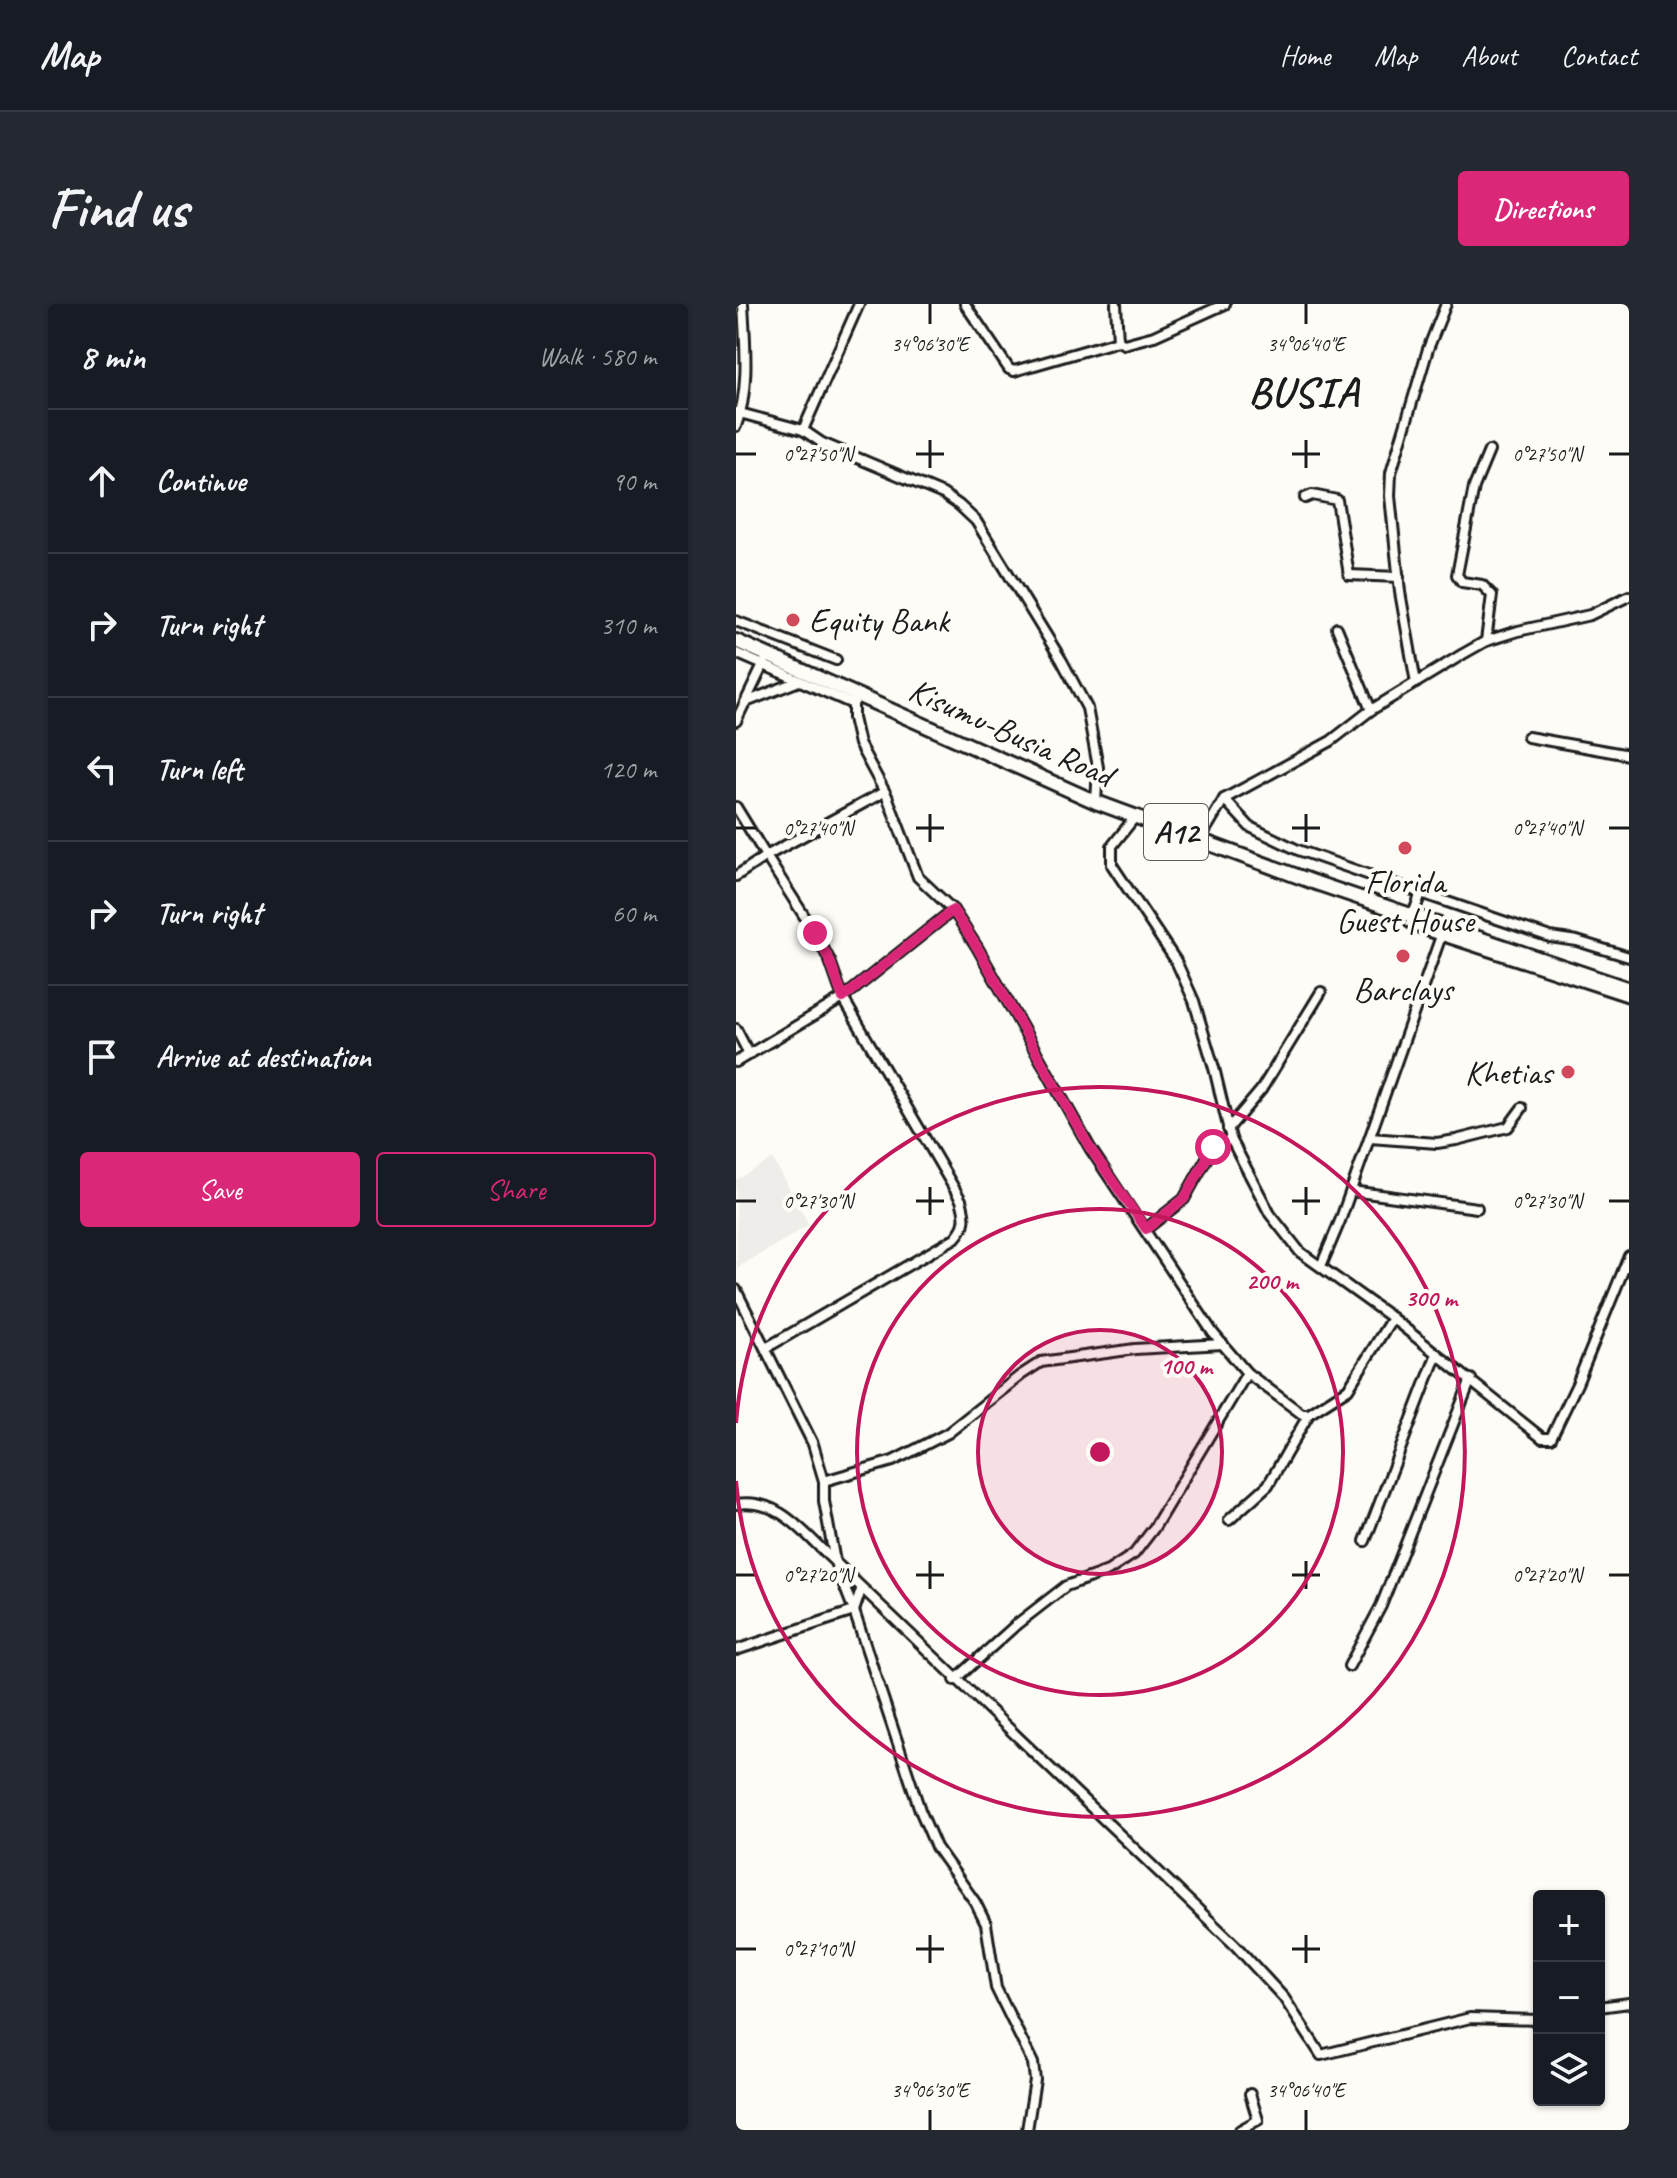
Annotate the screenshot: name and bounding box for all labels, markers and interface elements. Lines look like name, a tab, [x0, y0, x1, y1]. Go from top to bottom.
text: Map	[40, 32, 99, 79]
text: Home	[1280, 38, 1330, 73]
text: Map	[1374, 38, 1417, 73]
text: About	[1461, 38, 1517, 73]
text: Contact	[1561, 38, 1637, 73]
button: Directions	[1458, 171, 1629, 246]
text: Find us	[48, 173, 188, 244]
text: 34°06'30"E	[891, 332, 971, 357]
text: 34°06'40"E	[1267, 332, 1347, 357]
text: 8 min	[80, 335, 145, 378]
text: Walk · 580 m	[539, 340, 656, 373]
district label: BUSIA	[1248, 366, 1360, 419]
text: 0°27'50"N	[783, 442, 856, 467]
text: 0°27'50"N	[1512, 442, 1585, 467]
icon: ahead	[80, 459, 124, 503]
text: Continue	[156, 462, 246, 500]
text: 90 m	[612, 465, 656, 498]
place label: Equity Bank	[809, 599, 951, 642]
icon: right	[80, 603, 124, 647]
text: Turn right	[156, 606, 261, 644]
text: 310 m	[600, 609, 656, 642]
marker: Equity Bank	[784, 611, 802, 629]
street label: Kisumu-Busia Road	[902, 668, 1124, 798]
icon: left	[80, 747, 124, 791]
text: Turn left	[156, 750, 243, 788]
text: 120 m	[600, 753, 656, 786]
road number: A12	[1144, 804, 1208, 860]
text: 0°27'40"N	[783, 816, 856, 841]
text: 0°27'40"N	[1512, 816, 1585, 841]
marker: Florida Guest House	[1396, 839, 1414, 857]
place label: Florida Guest House	[1336, 860, 1476, 942]
icon: right	[80, 891, 124, 935]
text: Turn right	[156, 894, 261, 932]
text: 60 m	[612, 897, 656, 930]
route end	[797, 915, 833, 951]
marker: Barclays	[1394, 947, 1412, 965]
place label: Barclays	[1353, 968, 1455, 1011]
icon: arrive	[80, 1035, 124, 1079]
text: Arrive at destination	[156, 1038, 371, 1076]
place label: Khetias	[1465, 1051, 1555, 1094]
marker: Khetias	[1559, 1063, 1577, 1081]
route start	[1195, 1129, 1231, 1165]
button: Save	[80, 1152, 360, 1227]
button: Share	[376, 1152, 656, 1227]
text: 0°27'30"N	[783, 1189, 856, 1214]
text: 0°27'30"N	[1512, 1189, 1585, 1214]
text: 200 m	[1246, 1266, 1300, 1296]
text: 300 m	[1405, 1283, 1459, 1313]
text: 100 m	[1160, 1351, 1214, 1381]
centre of rings	[1086, 1438, 1114, 1466]
text: 0°27'20"N	[783, 1563, 856, 1588]
text: 0°27'20"N	[1512, 1563, 1585, 1588]
map controls	[1533, 1890, 1605, 2106]
button: +	[1533, 1890, 1605, 1962]
text: 0°27'10"N	[783, 1937, 856, 1962]
button: −	[1533, 1962, 1605, 2034]
button: layers	[1533, 2034, 1605, 2106]
text: 34°06'30"E	[891, 2078, 971, 2103]
text: 34°06'40"E	[1267, 2078, 1347, 2103]

